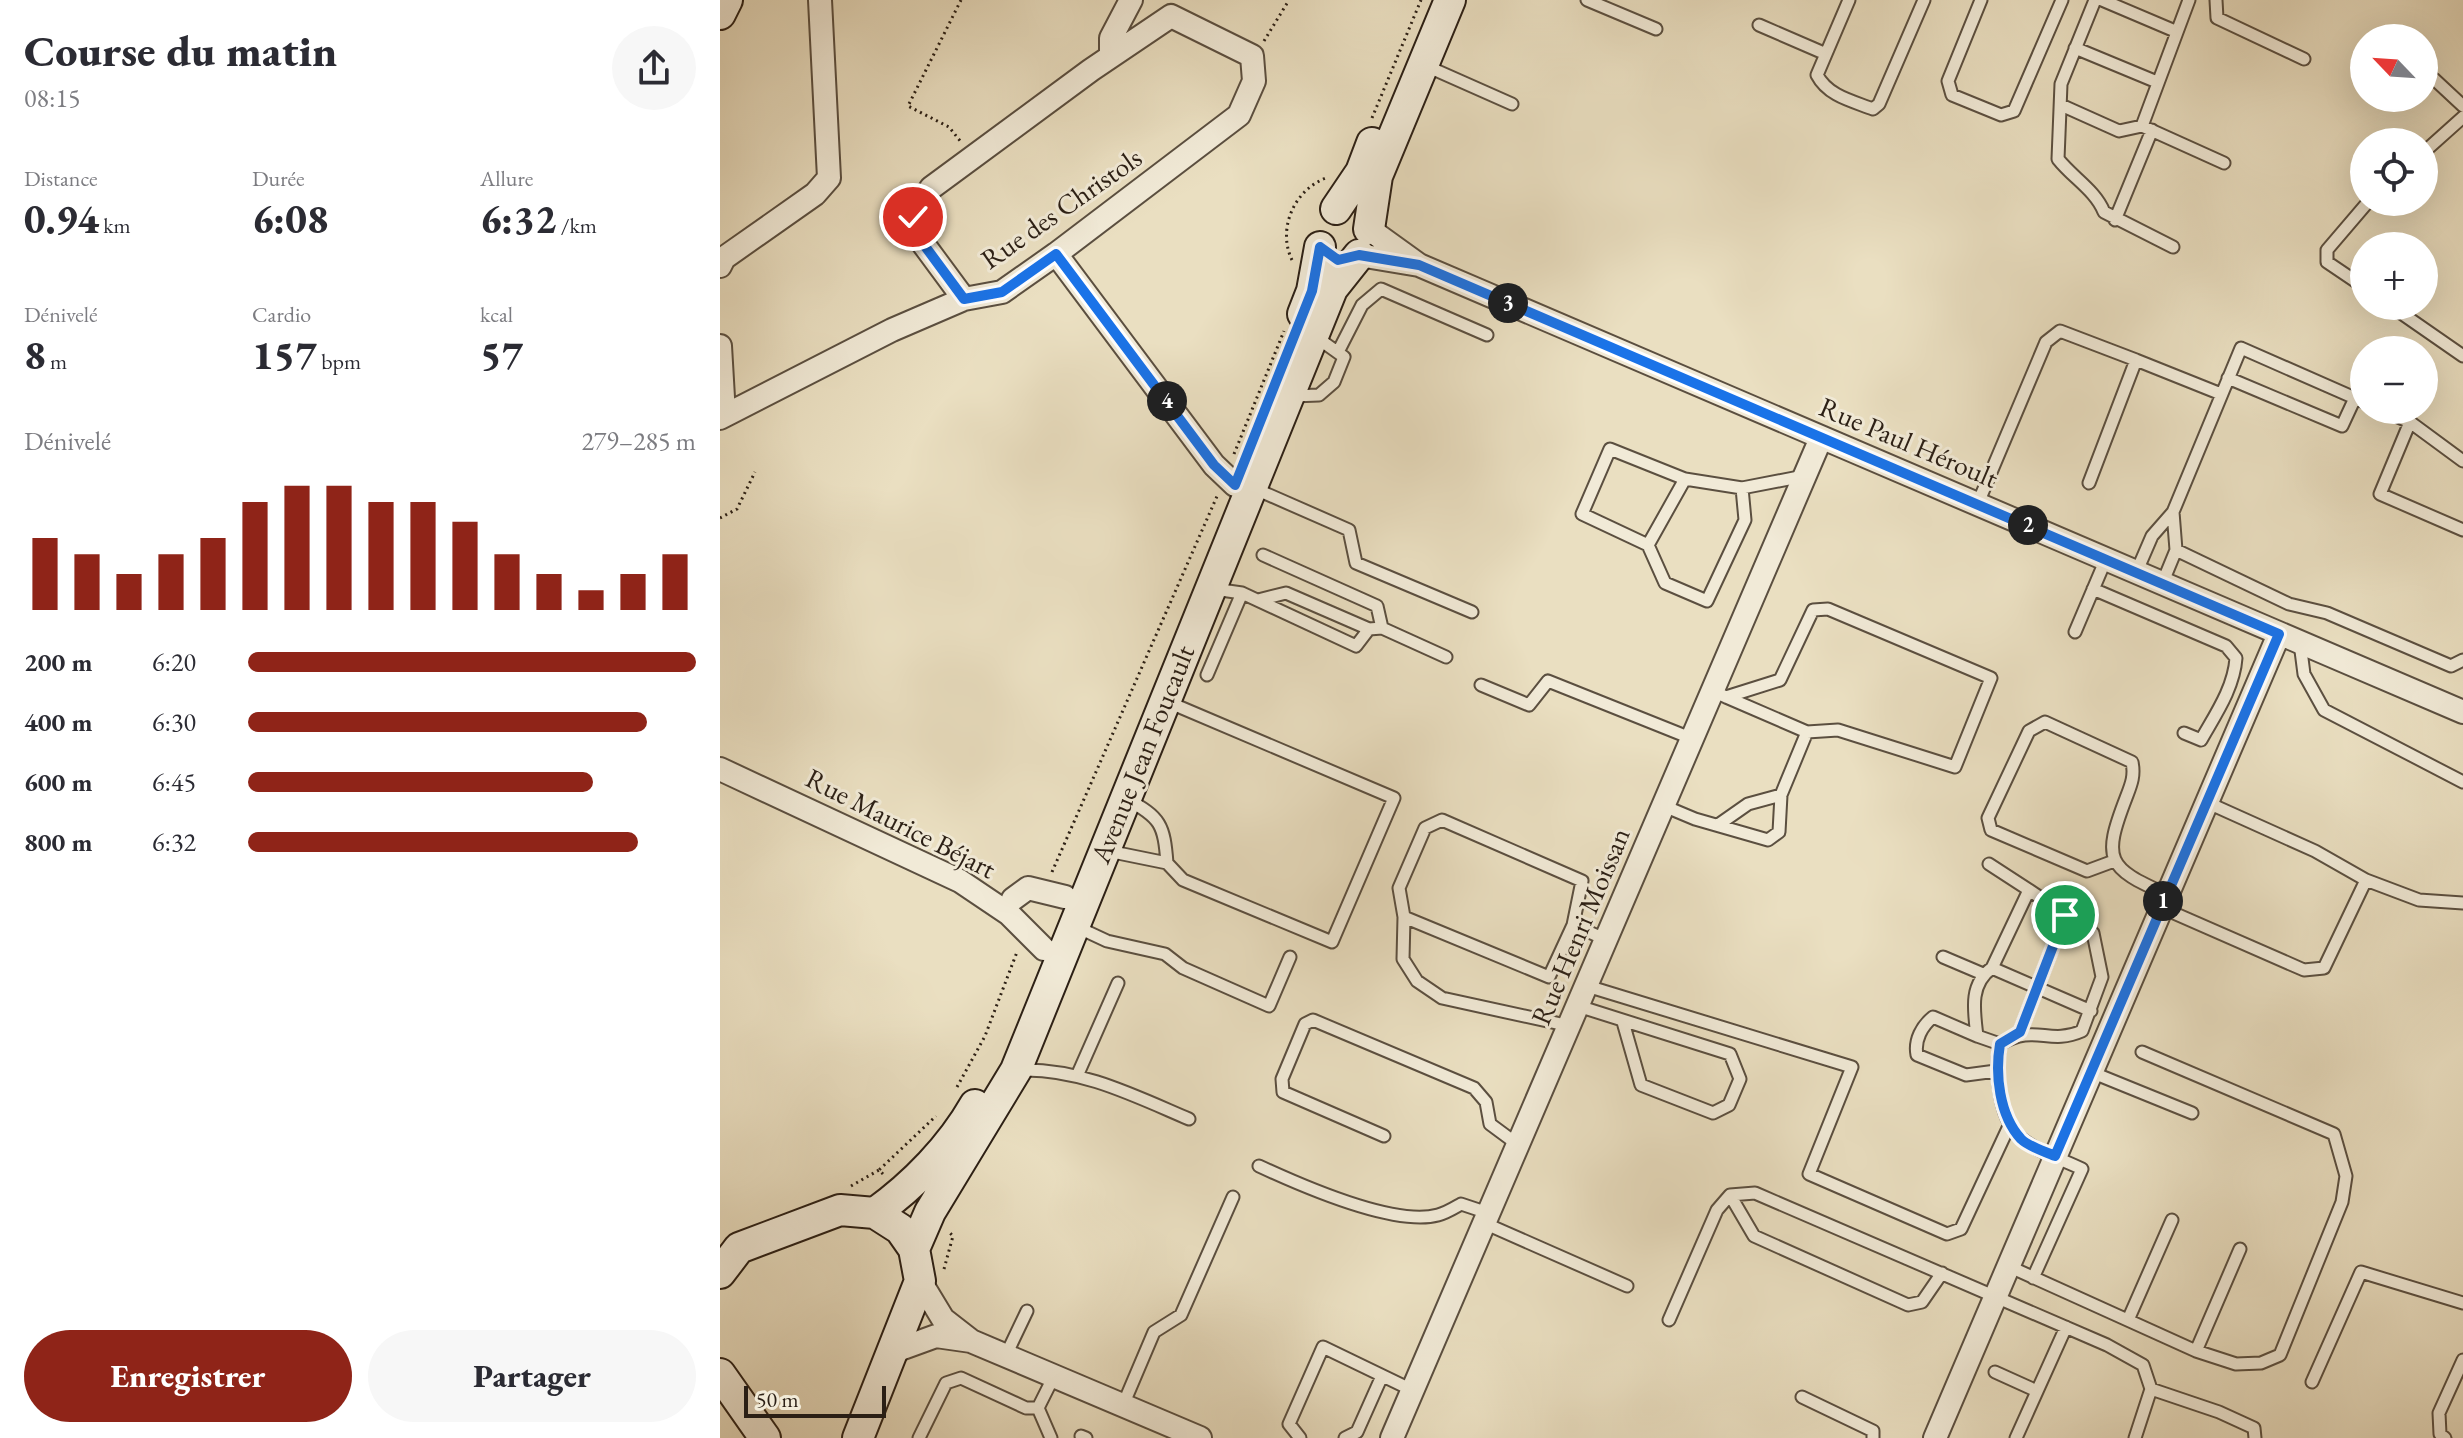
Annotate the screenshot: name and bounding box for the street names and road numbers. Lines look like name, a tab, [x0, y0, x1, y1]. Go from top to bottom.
street label: Rue des Christols	[973, 139, 1149, 277]
street label: Rue Paul Héroult	[1814, 388, 2004, 496]
street label: Avenue Jean Foucault	[1081, 639, 1202, 869]
street label: Rue Maurice Béjart	[800, 760, 1002, 886]
street label: Rue Henri Moissan	[1522, 822, 1638, 1030]

